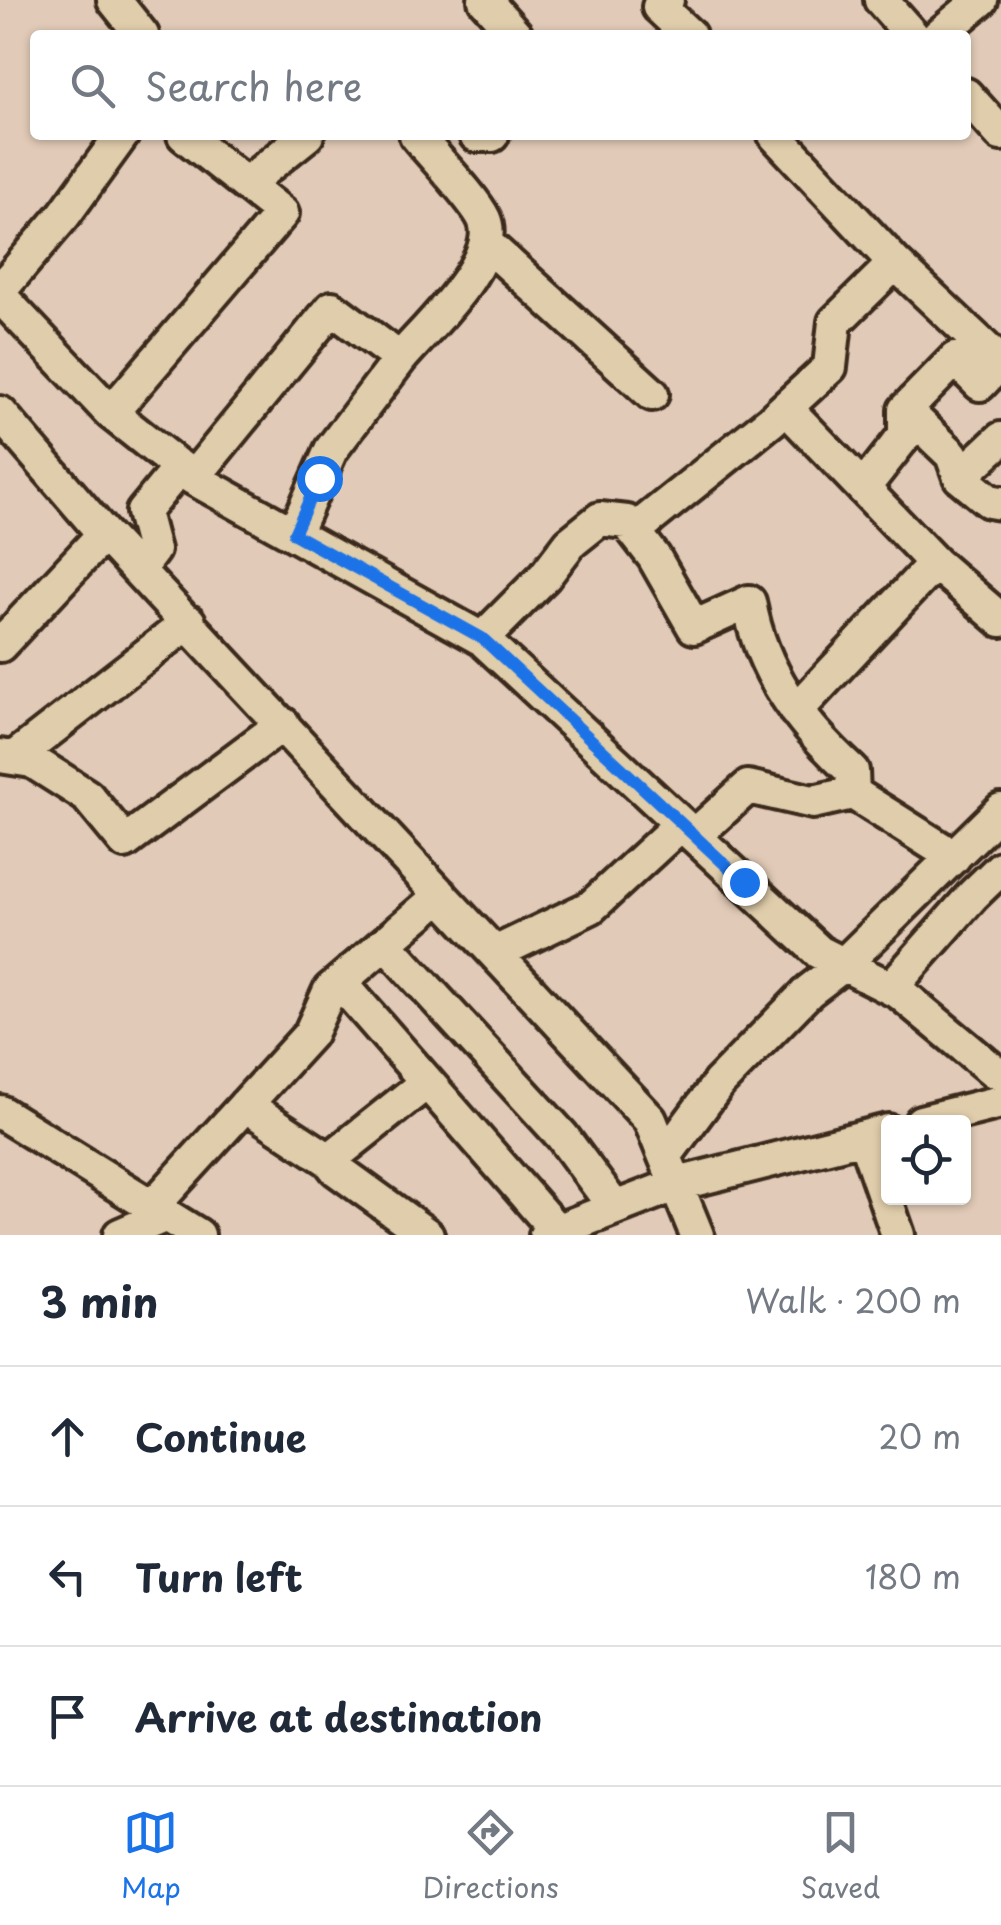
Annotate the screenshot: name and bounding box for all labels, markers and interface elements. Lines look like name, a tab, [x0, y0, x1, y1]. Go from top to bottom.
search box	[30, 30, 971, 140]
text: Search here	[145, 57, 362, 114]
icon: search	[65, 58, 120, 113]
route start	[297, 456, 343, 502]
route end	[722, 860, 768, 906]
map controls	[881, 1115, 971, 1205]
button: locate	[881, 1115, 971, 1205]
text: 3 min	[40, 1269, 158, 1332]
text: Walk · 200 m	[746, 1276, 961, 1324]
text: Continue	[135, 1408, 306, 1465]
icon: ahead	[40, 1409, 95, 1464]
text: 20 m	[879, 1412, 961, 1460]
text: Turn left	[135, 1548, 303, 1605]
icon: left	[40, 1549, 95, 1604]
text: 180 m	[865, 1552, 961, 1600]
text: Arrive at destination	[135, 1688, 543, 1745]
icon: arrive	[40, 1689, 95, 1744]
tab: Map	[121, 1805, 181, 1908]
tab: Directions	[423, 1805, 559, 1908]
tab: Saved	[801, 1805, 880, 1908]

